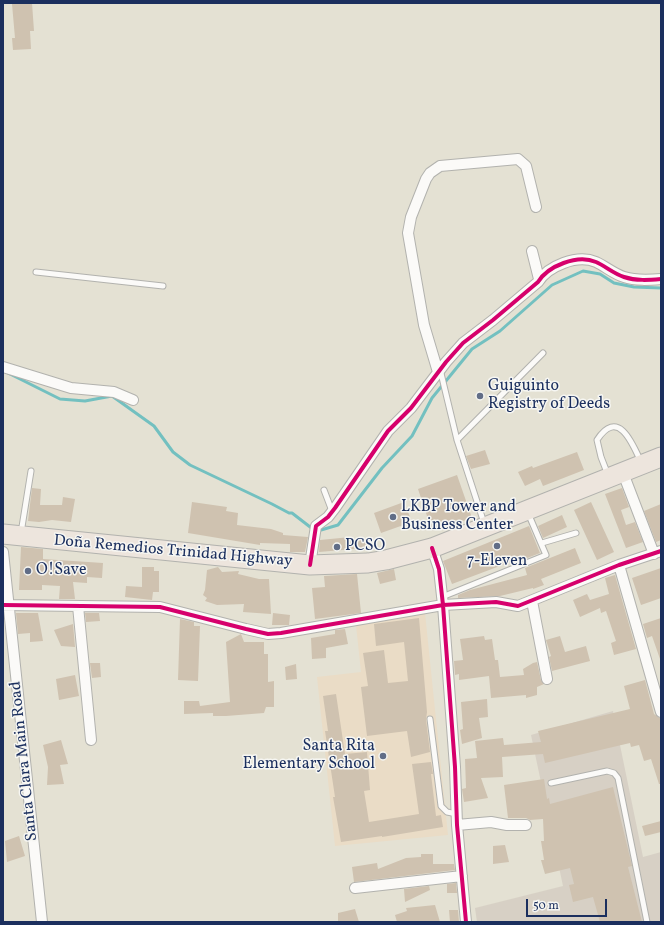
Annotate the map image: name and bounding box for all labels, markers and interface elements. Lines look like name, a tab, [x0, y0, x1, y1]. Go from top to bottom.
place label: Guiguinto Registry of Deeds	[488, 377, 610, 415]
marker: Guiguinto Registry of Deeds	[475, 391, 485, 401]
place label: LKBP Tower and Business Center	[401, 498, 516, 536]
marker: LKBP Tower and Business Center	[388, 512, 398, 522]
street label: Doña Remedios Trinidad Highway	[53, 532, 293, 572]
place label: PCSO	[345, 537, 385, 557]
marker: 7-Eleven	[492, 541, 502, 551]
marker: PCSO	[332, 542, 342, 552]
place label: 7-Eleven	[467, 552, 527, 572]
place label: O!Save	[36, 561, 86, 581]
marker: O!Save	[23, 566, 33, 576]
street label: Santa Clara Main Road	[7, 680, 43, 842]
place label: Santa Rita Elementary School	[243, 737, 375, 775]
marker: Santa Rita Elementary School	[378, 751, 388, 761]
scale bar	[528, 891, 609, 917]
text: 50 m	[533, 898, 559, 914]

